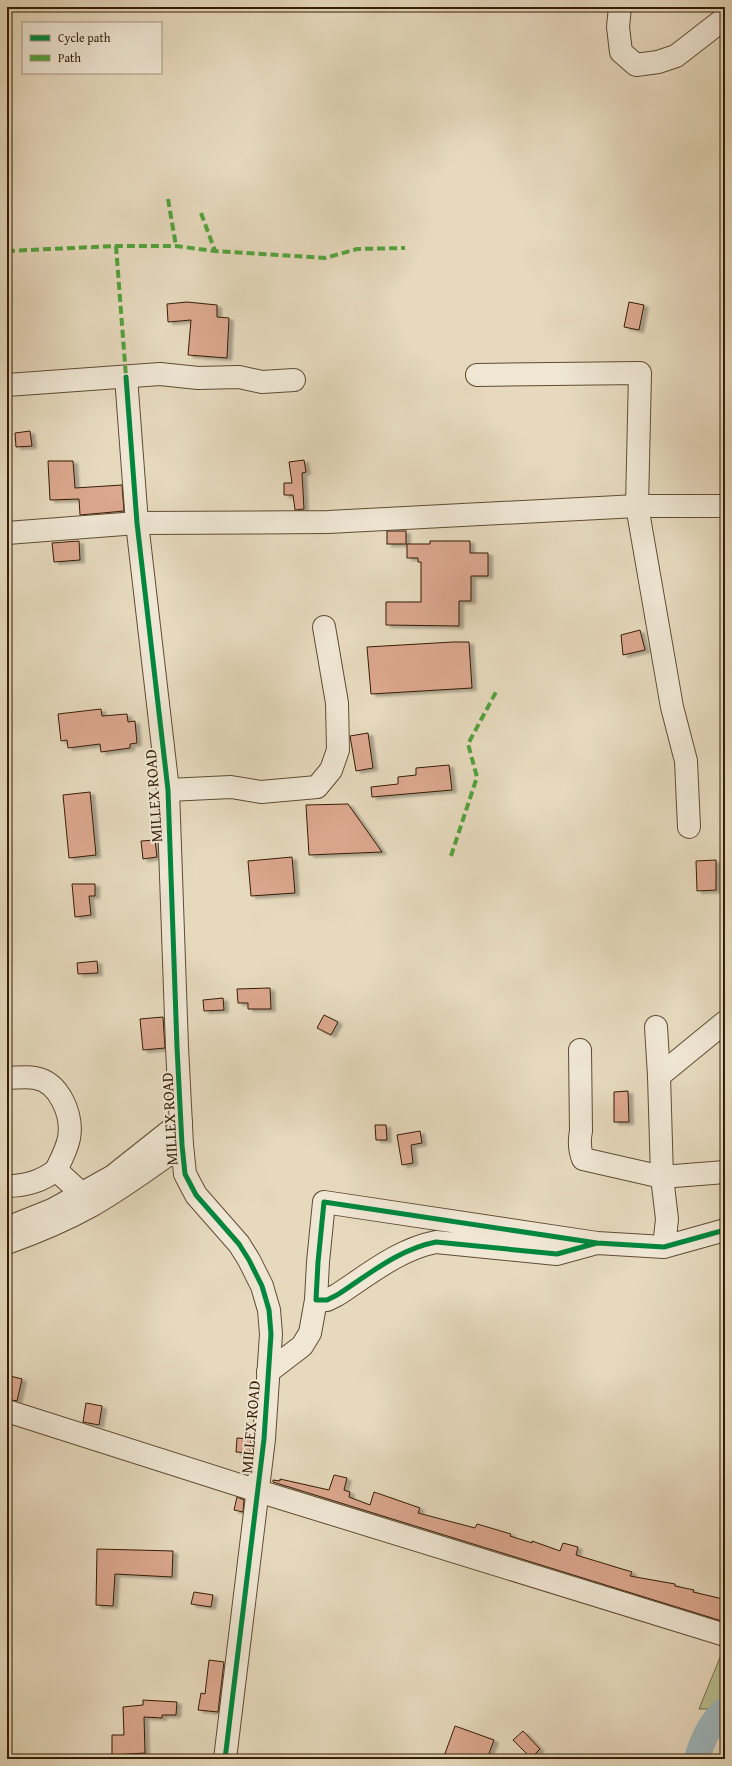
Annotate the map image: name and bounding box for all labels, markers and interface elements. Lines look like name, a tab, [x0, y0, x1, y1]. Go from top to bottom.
legend	[22, 22, 162, 74]
text: Cycle path	[58, 29, 111, 46]
text: Path	[58, 49, 81, 66]
street label: MILLEX ROAD	[138, 748, 168, 843]
street label: MILLEX ROAD	[155, 1072, 183, 1166]
street label: MILLEX ROAD	[234, 1379, 266, 1474]

